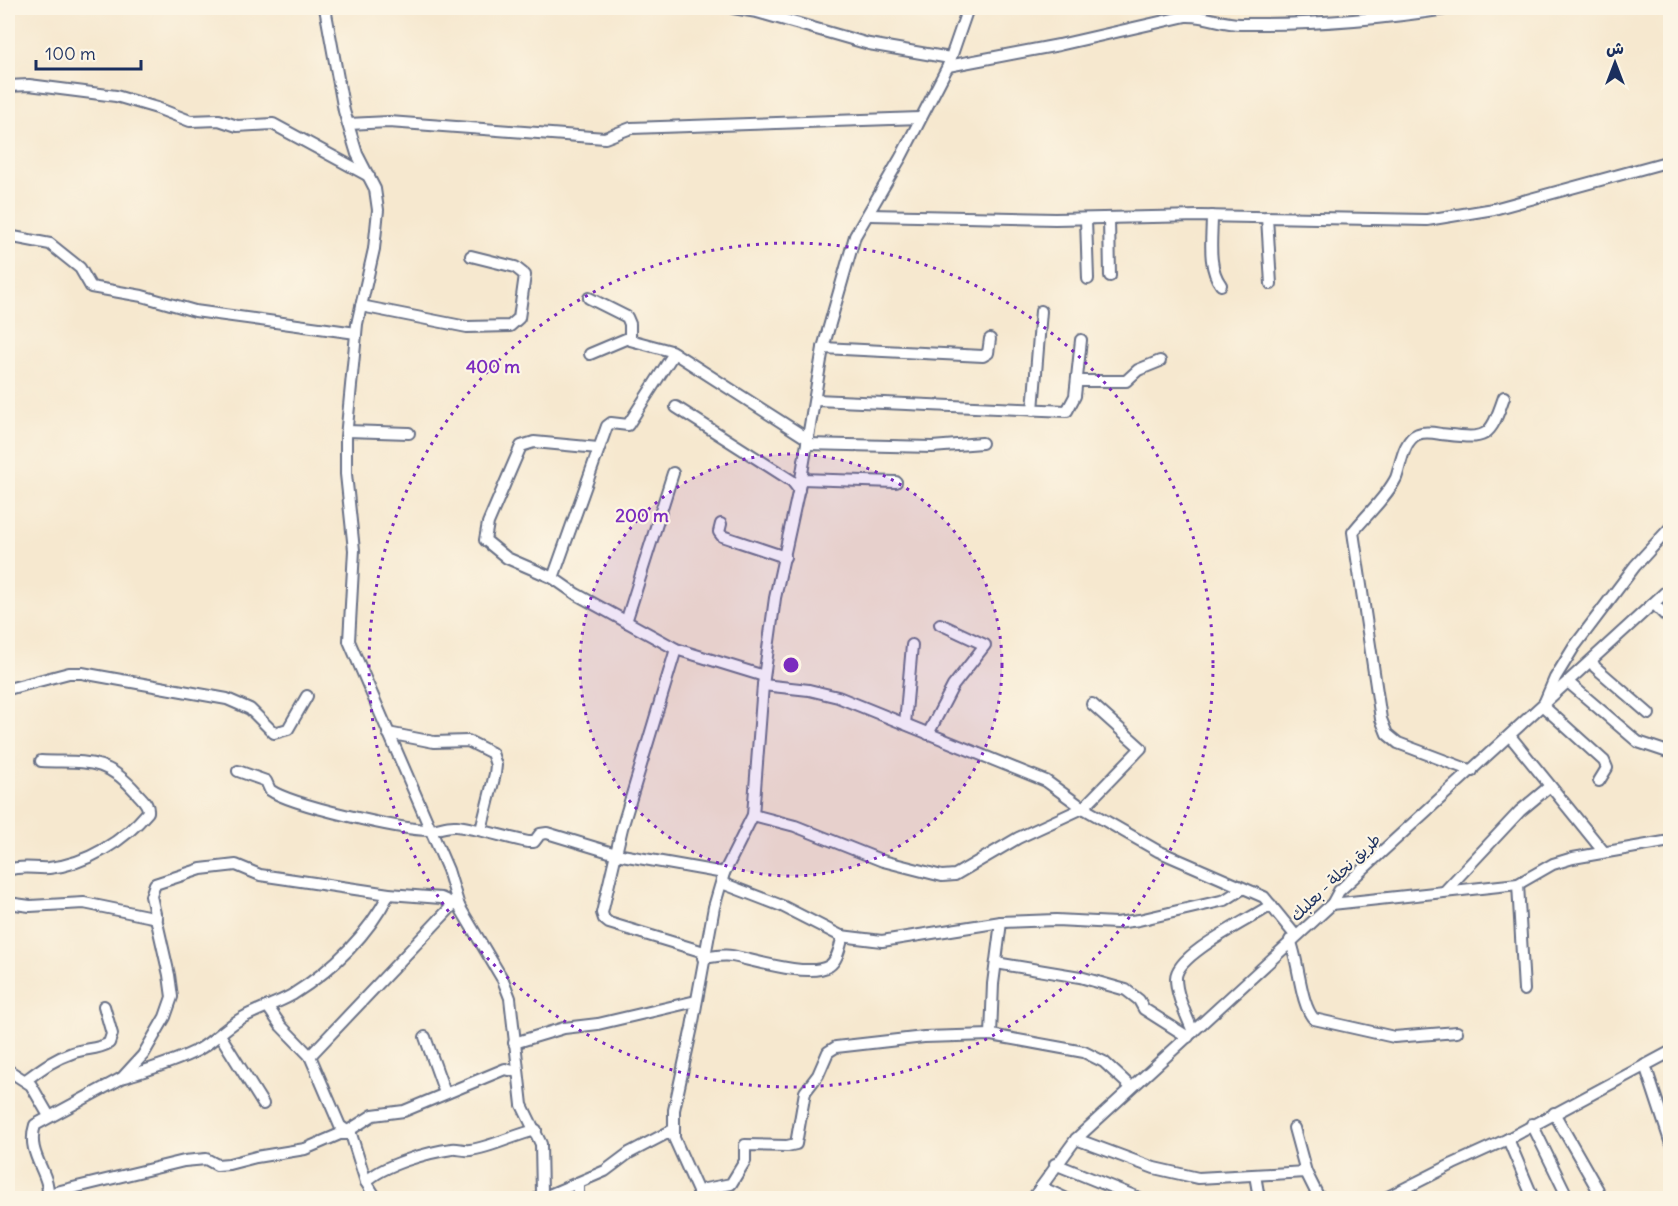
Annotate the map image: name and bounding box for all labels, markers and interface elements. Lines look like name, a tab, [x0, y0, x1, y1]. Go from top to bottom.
scale bar	[36, 33, 141, 71]
north arrow	[1585, 33, 1645, 93]
text: ش	[1606, 38, 1624, 58]
text: 100 m	[45, 42, 96, 65]
text: 400 m	[466, 355, 520, 378]
text: 200 m	[615, 504, 669, 527]
centre of rings	[781, 655, 801, 675]
street label: طريق نحلة - بعلبك	[1286, 829, 1384, 925]

